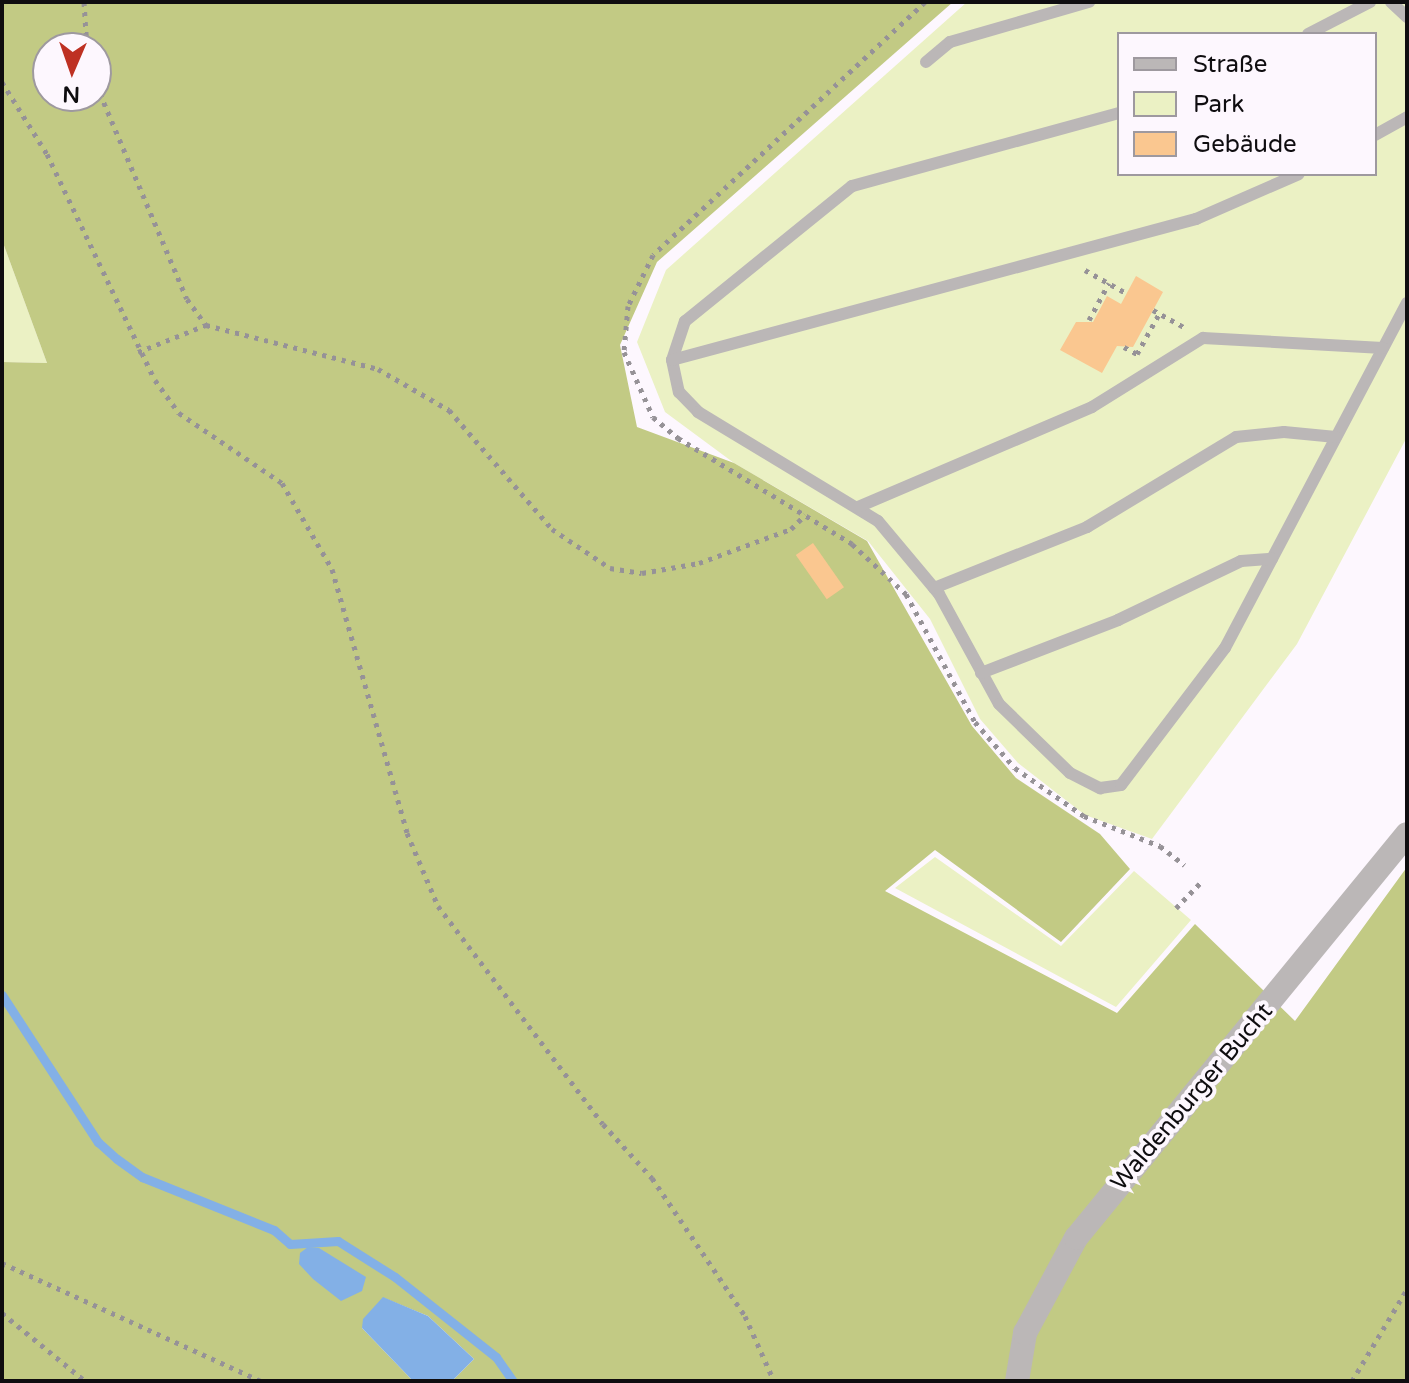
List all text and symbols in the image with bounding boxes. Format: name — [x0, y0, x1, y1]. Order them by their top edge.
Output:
north arrow — [32, 32, 112, 112]
legend — [1117, 32, 1377, 176]
text: Straße — [1193, 50, 1267, 79]
text: N — [62, 81, 81, 107]
text: Park — [1193, 90, 1244, 119]
text: Gebäude — [1193, 130, 1297, 159]
street label: Waldenburger Bucht — [1105, 997, 1279, 1197]

